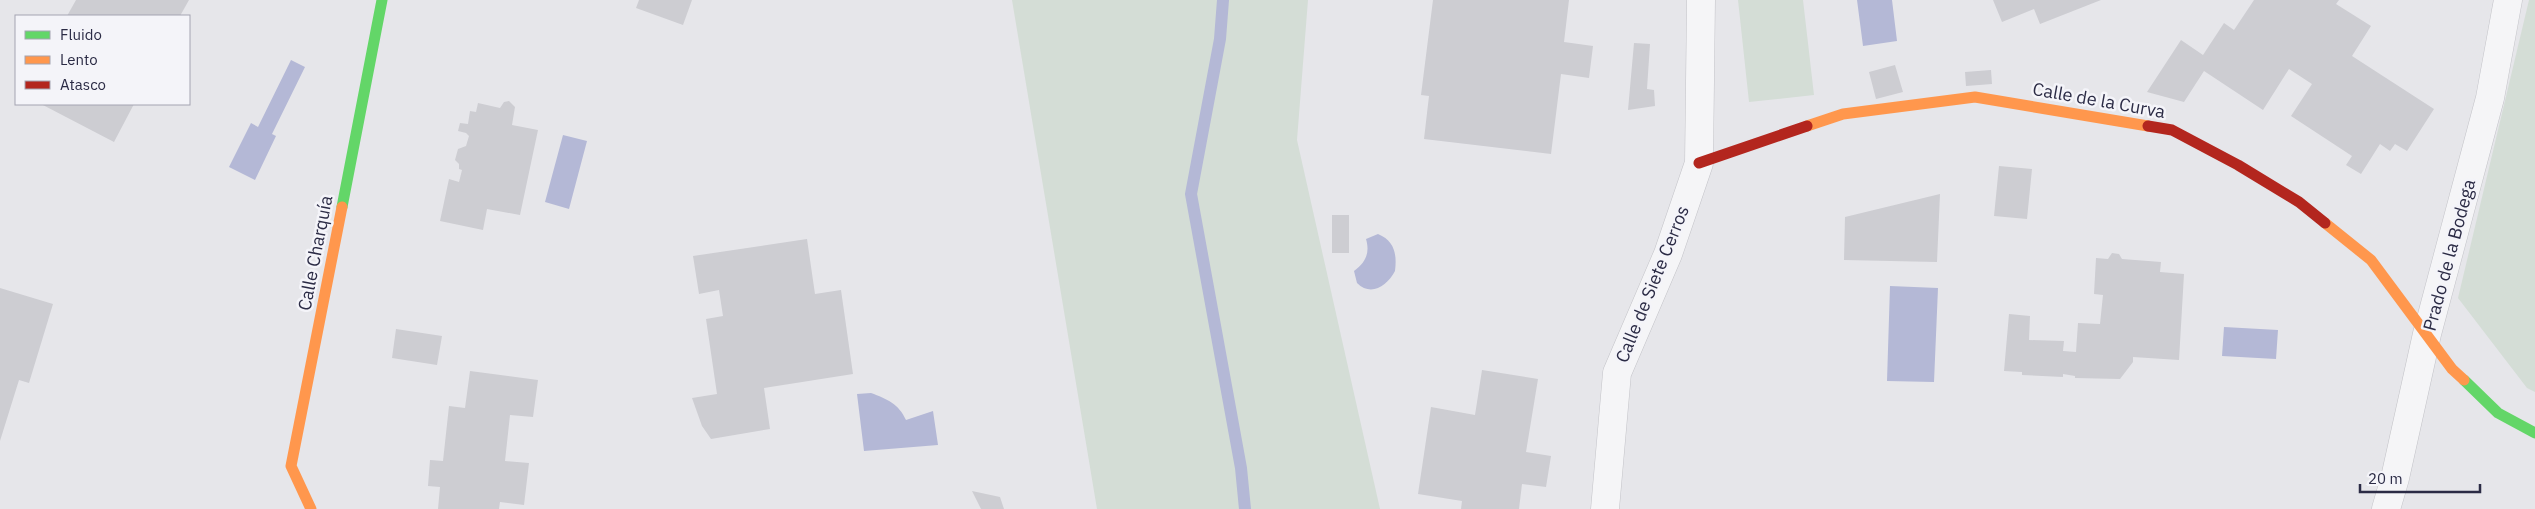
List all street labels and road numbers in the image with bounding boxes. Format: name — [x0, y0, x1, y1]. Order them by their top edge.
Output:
street label: Calle de la Curva — [2031, 77, 2168, 123]
street label: Prado de la Bodega — [2418, 176, 2480, 333]
street label: Calle Charquía — [293, 193, 338, 313]
street label: Calle de Siete Cerros — [1610, 202, 1694, 366]

